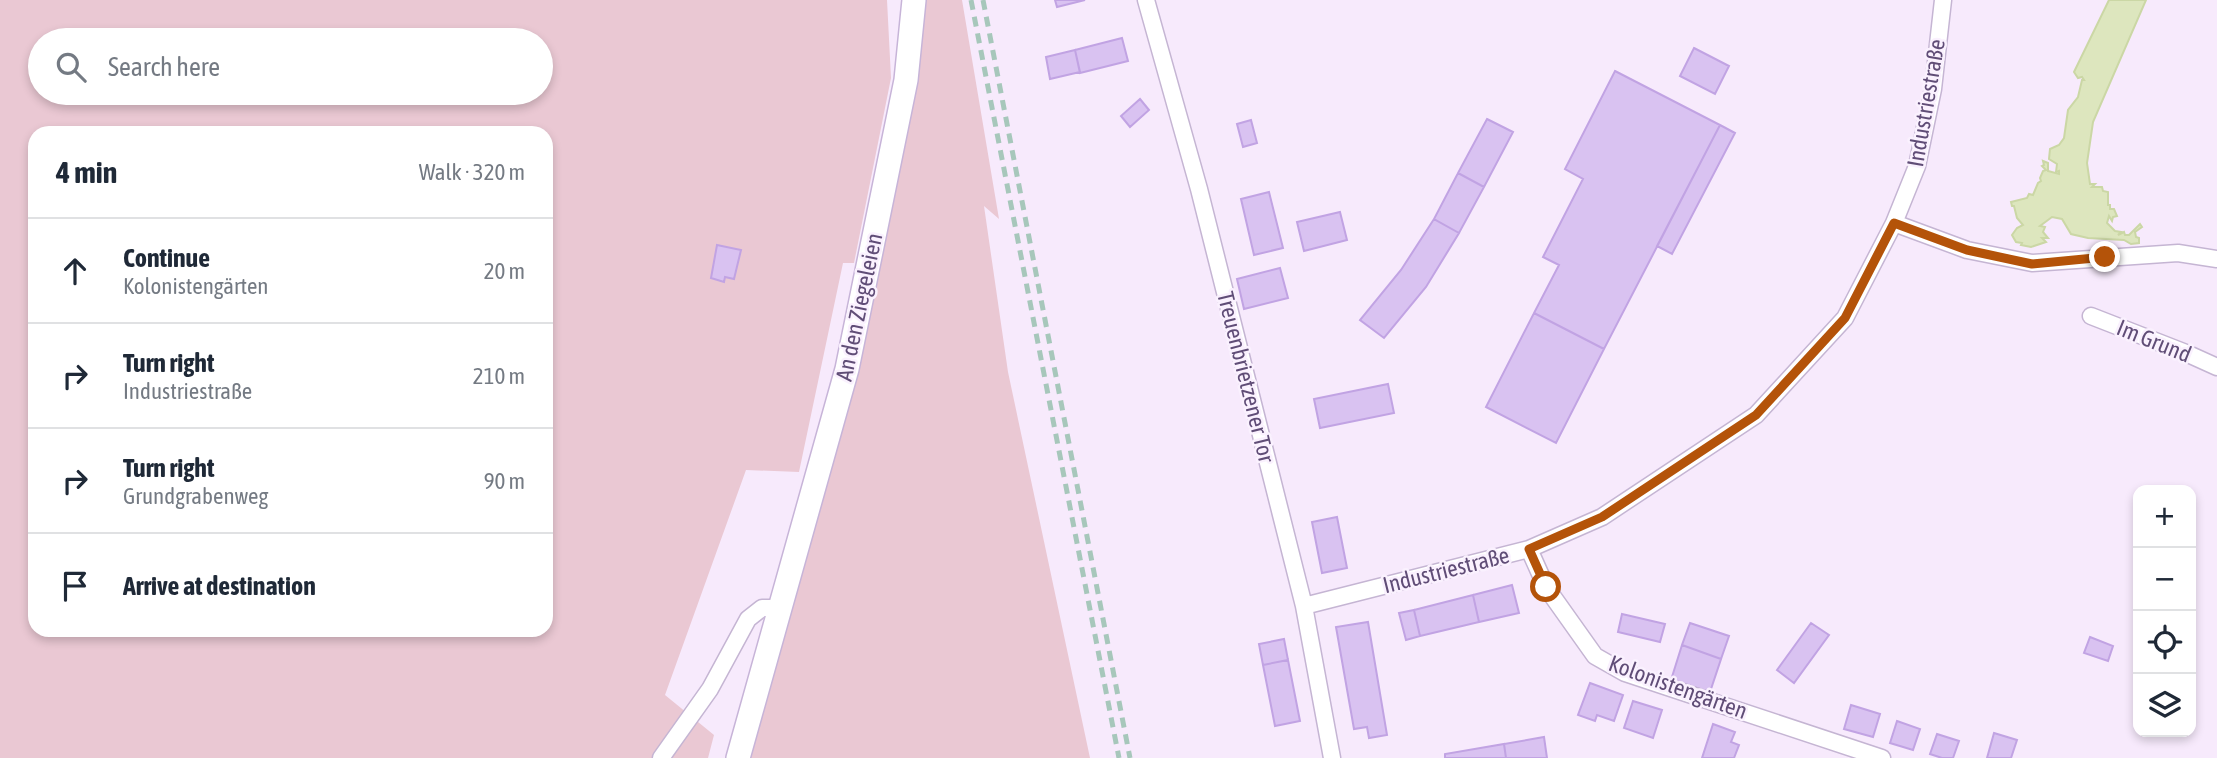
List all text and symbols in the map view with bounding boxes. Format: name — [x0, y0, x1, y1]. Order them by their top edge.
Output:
search box — [28, 28, 553, 105]
street label: Industriestraße — [1902, 37, 1950, 169]
icon: search — [52, 48, 90, 86]
text: Search here — [108, 52, 220, 82]
text: 4 min — [56, 155, 117, 189]
text: Walk · 320 m — [419, 159, 525, 185]
street label: An den Ziegeleien — [831, 231, 887, 383]
route end — [2089, 241, 2120, 272]
text: Continue — [123, 243, 210, 273]
icon: ahead — [56, 252, 94, 290]
text: 20 m — [484, 258, 525, 284]
text: Kolonistengärten — [123, 273, 269, 299]
street label: Treuenbrietzener Tor — [1212, 289, 1280, 466]
street label: Im Grund — [2113, 314, 2195, 368]
text: Turn right — [123, 348, 214, 378]
icon: right — [56, 357, 94, 395]
text: 210 m — [473, 363, 525, 389]
text: Industriestraße — [123, 378, 252, 404]
text: Turn right — [123, 453, 214, 483]
icon: right — [56, 462, 94, 500]
text: 90 m — [484, 468, 525, 494]
text: Grundgrabenweg — [123, 483, 268, 509]
map controls — [2133, 485, 2196, 737]
button: + — [2133, 485, 2196, 548]
street label: Industriestraße — [1380, 542, 1512, 598]
button: − — [2133, 548, 2196, 611]
icon: arrive — [56, 567, 94, 605]
text: Arrive at destination — [123, 571, 316, 601]
route start — [1530, 571, 1561, 602]
button: locate — [2133, 611, 2196, 674]
street label: Kolonistengärten — [1605, 650, 1751, 724]
button: layers — [2133, 674, 2196, 737]

